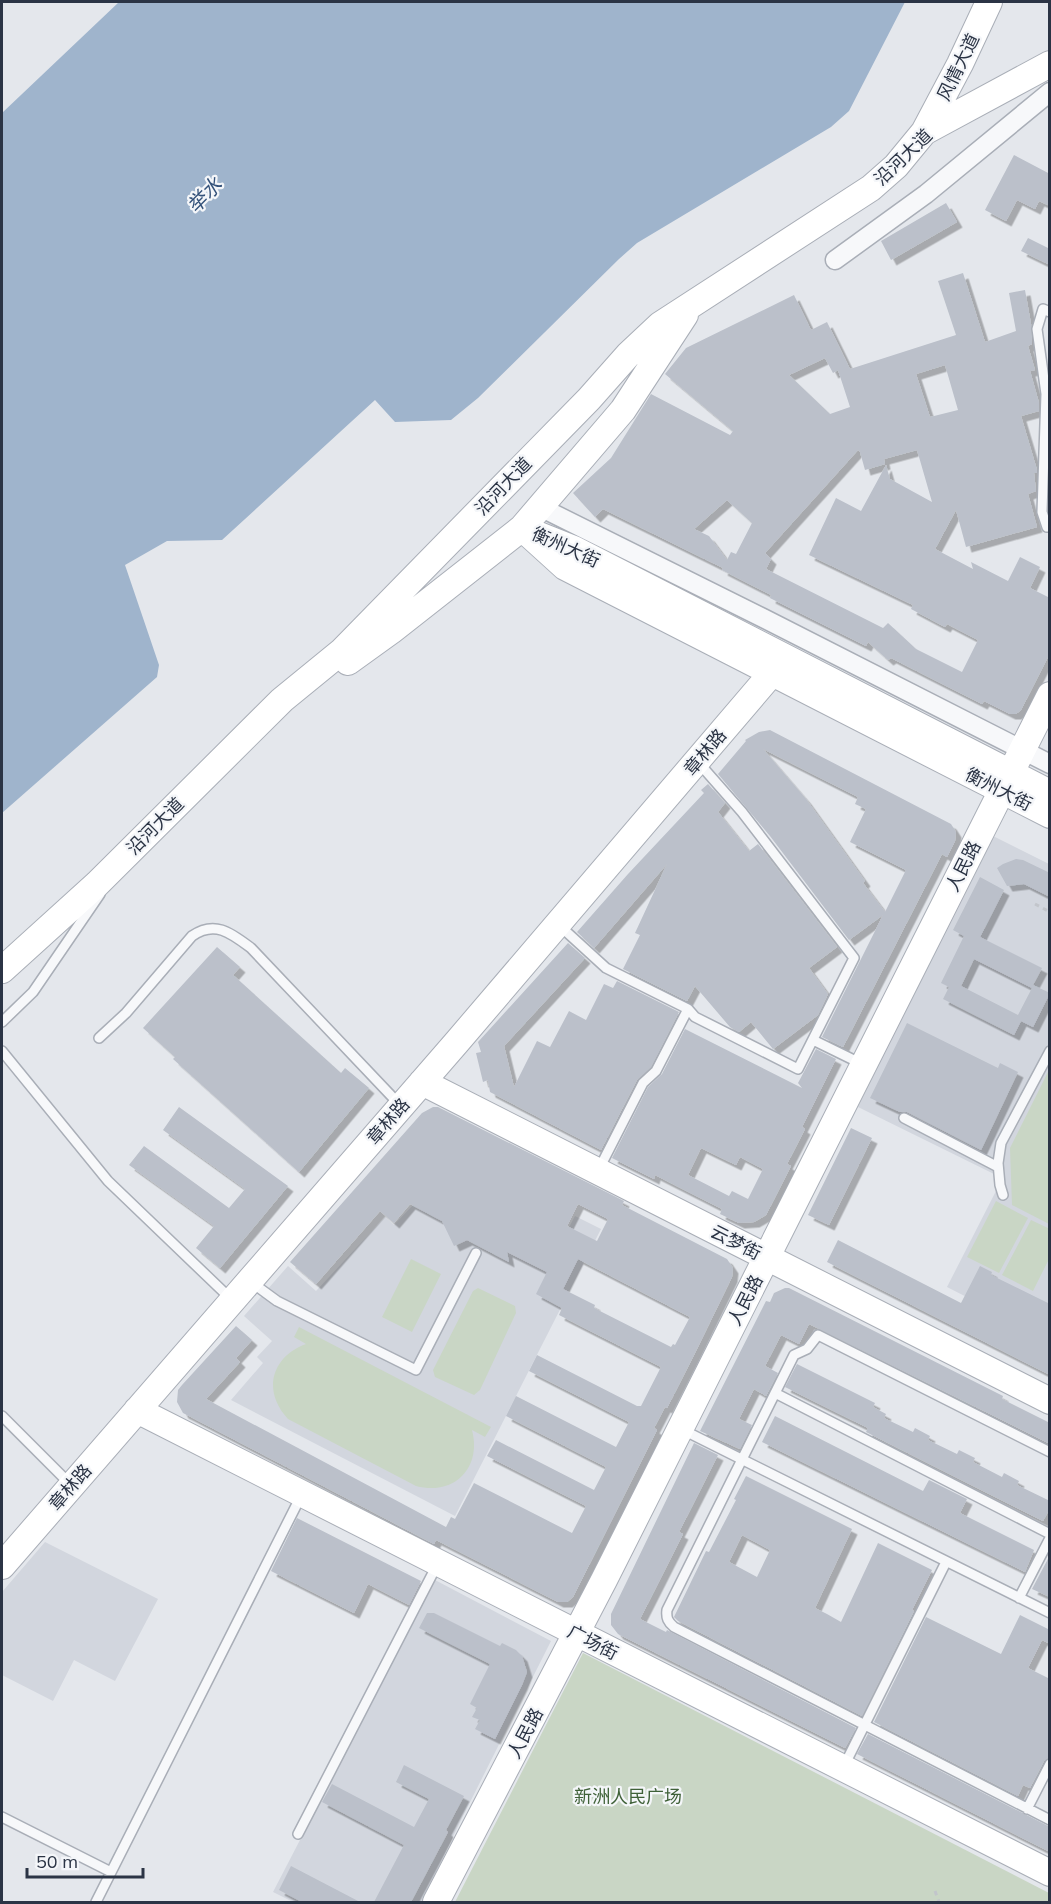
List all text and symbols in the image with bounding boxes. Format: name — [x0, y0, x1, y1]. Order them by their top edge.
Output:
street label: 风情大道 — [932, 30, 984, 104]
street label: 沿河大道 — [869, 124, 937, 190]
water label: 举水 — [181, 171, 228, 218]
street label: 沿河大道 — [470, 452, 536, 520]
street label: 衡州大街 — [528, 522, 604, 572]
street label: 章林路 — [679, 724, 731, 780]
street label: 衡州大街 — [962, 762, 1036, 816]
street label: 沿河大道 — [121, 792, 189, 860]
street label: 人民路 — [940, 837, 986, 895]
street label: 章林路 — [362, 1093, 414, 1149]
street label: 云梦街 — [707, 1219, 765, 1265]
street label: 人民路 — [722, 1271, 768, 1329]
street label: 章林路 — [44, 1459, 96, 1515]
street label: 广场街 — [564, 1619, 622, 1665]
street label: 人民路 — [502, 1704, 548, 1762]
park label: 新洲人民广场 — [574, 1785, 682, 1808]
scale bar — [27, 1841, 142, 1879]
text: 50 m — [36, 1850, 78, 1873]

